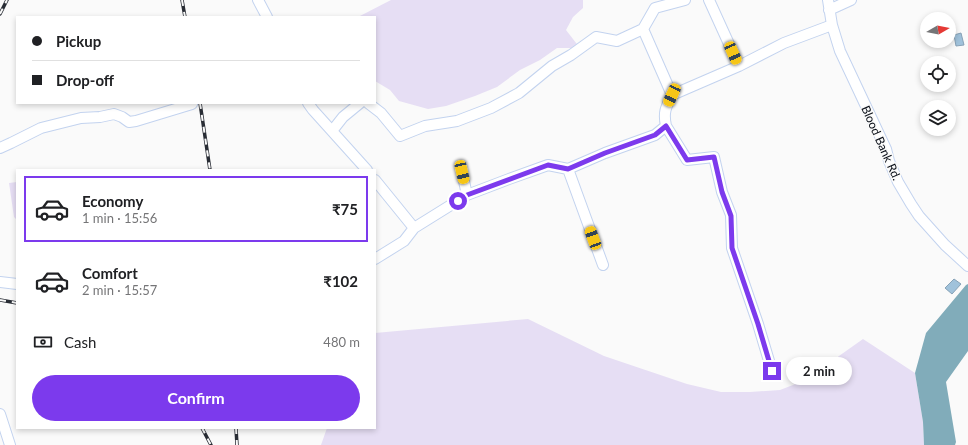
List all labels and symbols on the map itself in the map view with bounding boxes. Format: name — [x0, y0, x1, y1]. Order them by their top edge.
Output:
north arrow — [920, 12, 956, 48]
car — [723, 40, 743, 66]
car — [661, 82, 683, 108]
street label: Blood Bank Rd. — [858, 103, 905, 183]
car — [453, 159, 471, 185]
route start — [449, 192, 467, 210]
car — [583, 225, 603, 251]
callout: 2 min — [786, 357, 852, 385]
route end — [763, 362, 781, 380]

